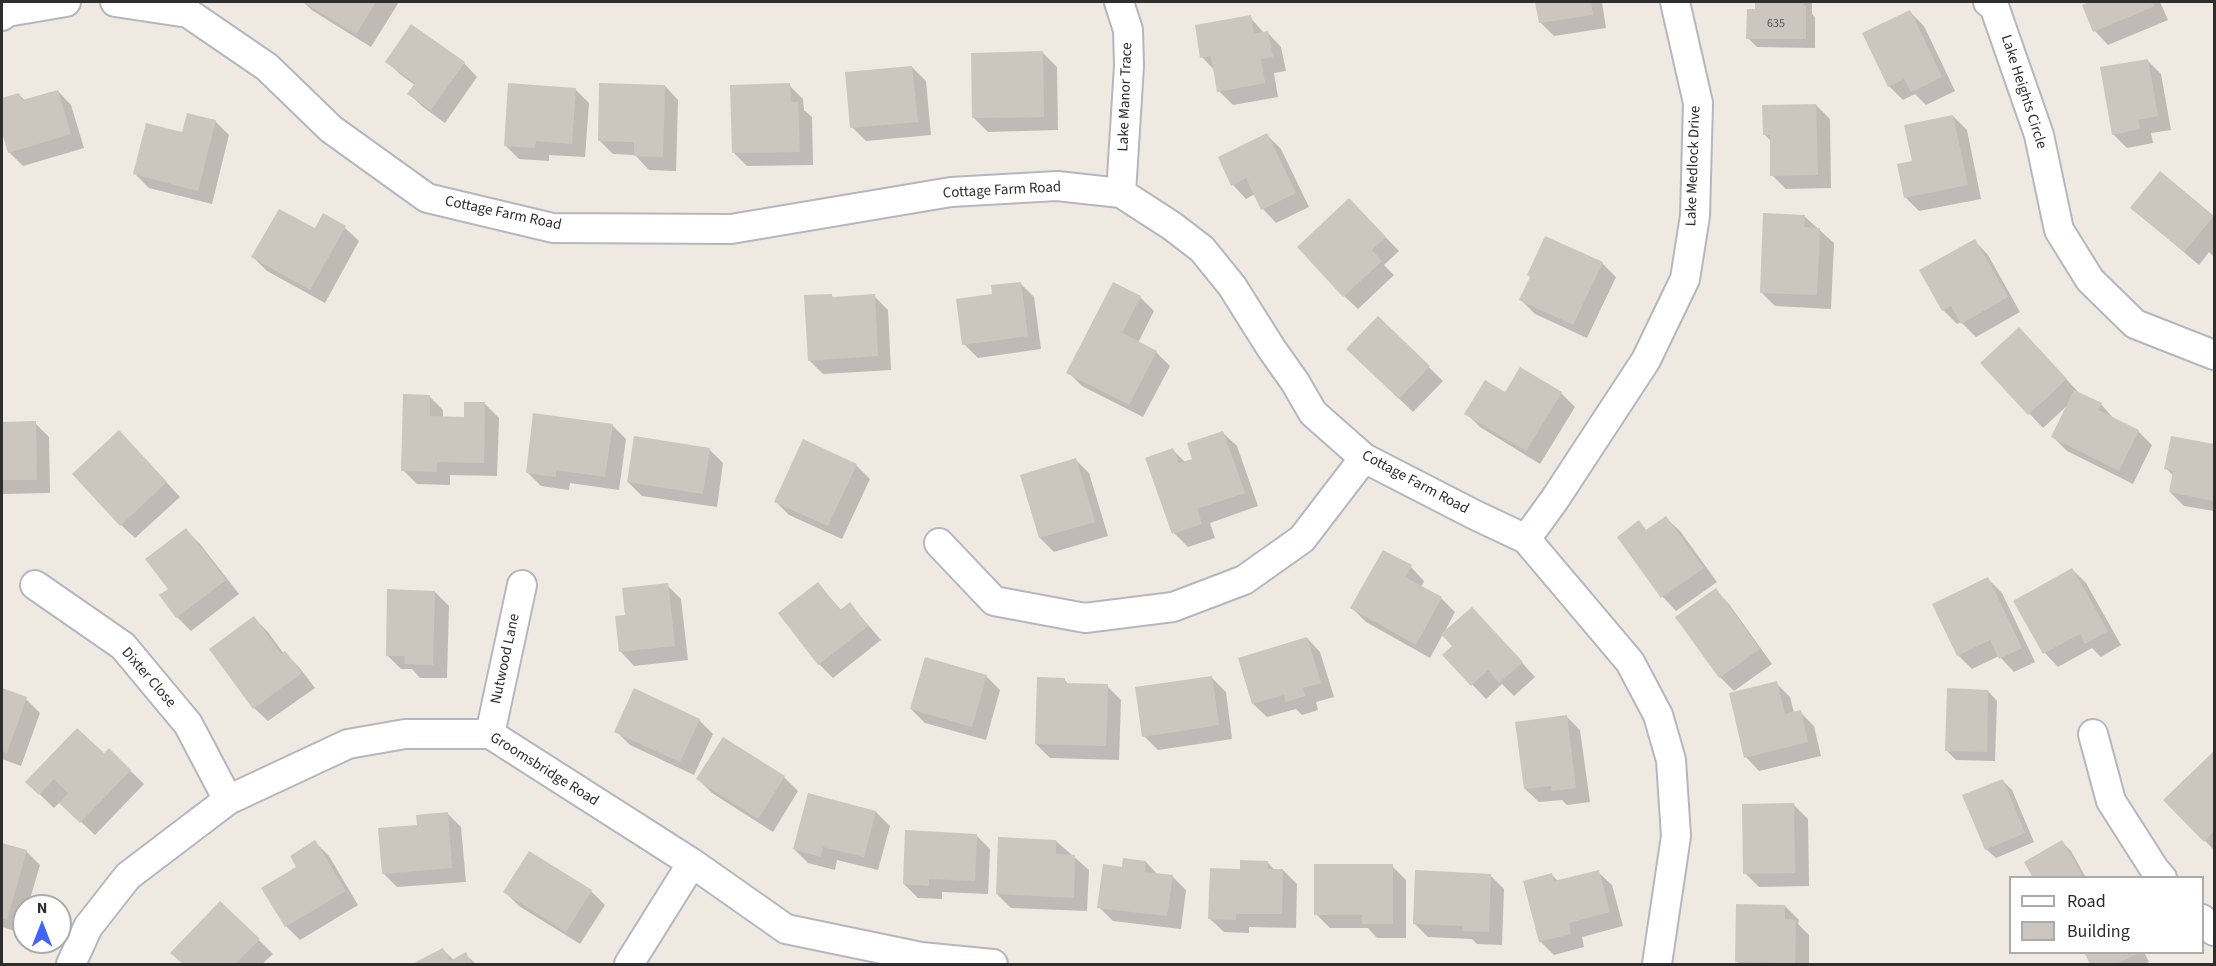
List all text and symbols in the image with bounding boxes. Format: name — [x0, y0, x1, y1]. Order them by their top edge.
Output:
house number: 635 — [1767, 17, 1785, 31]
street label: Lake Heights Circle — [1996, 33, 2050, 151]
street label: Lake Manor Trace — [1115, 42, 1137, 152]
street label: Lake Medlock Drive — [1683, 105, 1705, 227]
street label: Cottage Farm Road — [942, 179, 1062, 203]
street label: Cottage Farm Road — [443, 193, 563, 235]
street label: Cottage Farm Road — [1358, 447, 1472, 519]
street label: Nutwood Lane — [488, 612, 524, 706]
street label: Dixter Close — [117, 644, 179, 712]
street label: Groomsbridge Road — [486, 729, 602, 811]
legend — [2009, 876, 2204, 954]
text: Road — [2067, 889, 2106, 914]
north arrow — [12, 894, 72, 954]
text: N — [37, 897, 47, 919]
text: Building — [2067, 919, 2130, 944]

